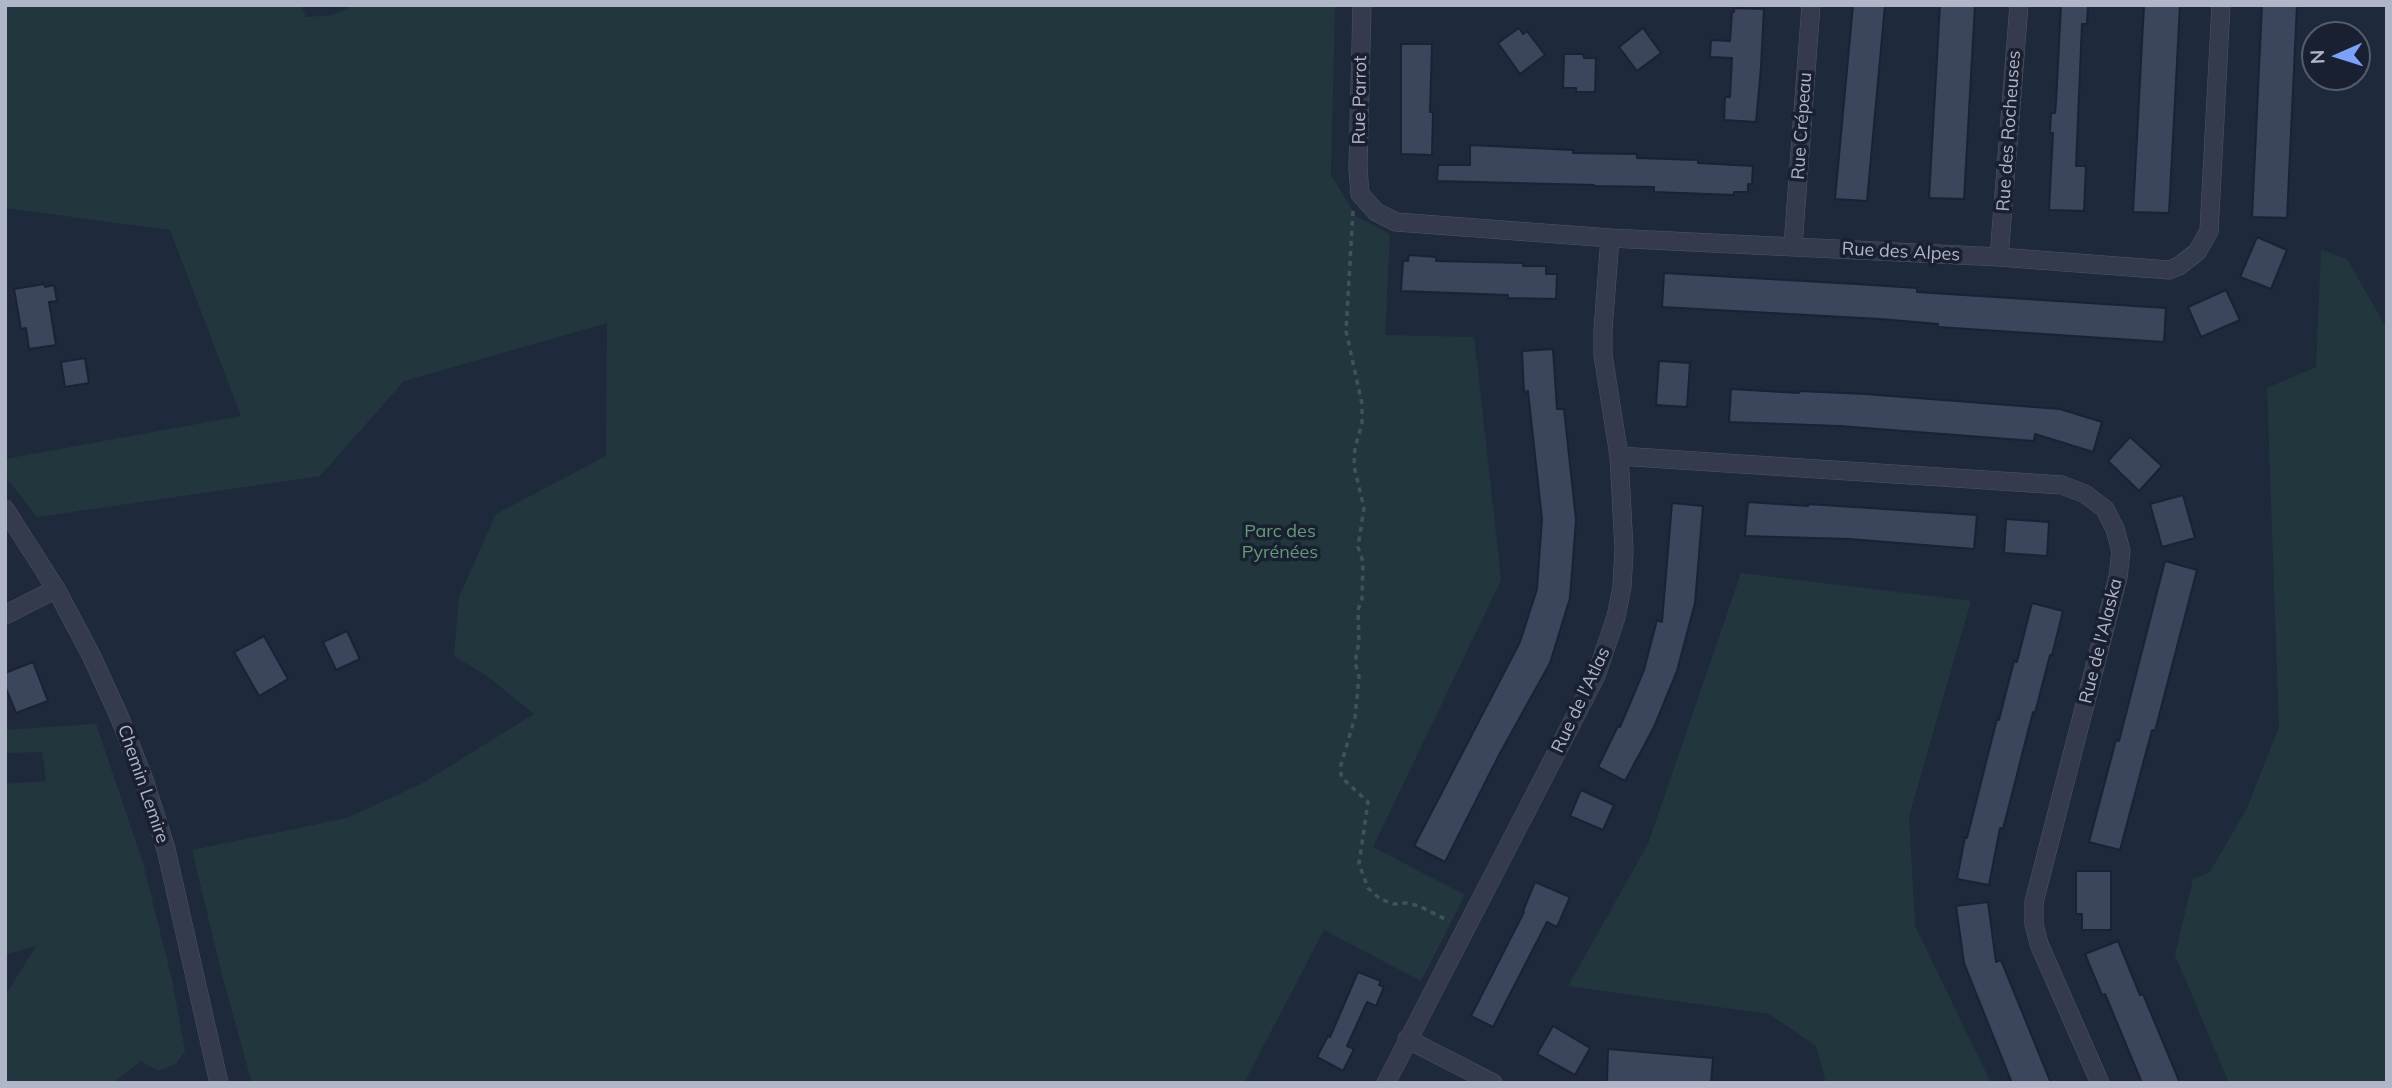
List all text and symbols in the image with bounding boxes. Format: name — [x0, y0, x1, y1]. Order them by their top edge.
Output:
north arrow — [2301, 21, 2371, 91]
text: N — [2305, 49, 2329, 65]
street label: Rue des Rocheuses — [1993, 50, 2025, 212]
street label: Rue Parrot — [1348, 55, 1372, 145]
street label: Rue Crépeau — [1787, 72, 1817, 180]
street label: Rue des Alpes — [1841, 238, 1961, 266]
park label: Parc des Pyrénées — [1242, 521, 1318, 564]
street label: Rue de l'Alaska — [2075, 576, 2127, 706]
street label: Rue de l'Atlas — [1547, 644, 1615, 756]
street label: Chemin Lemire — [113, 722, 173, 846]

